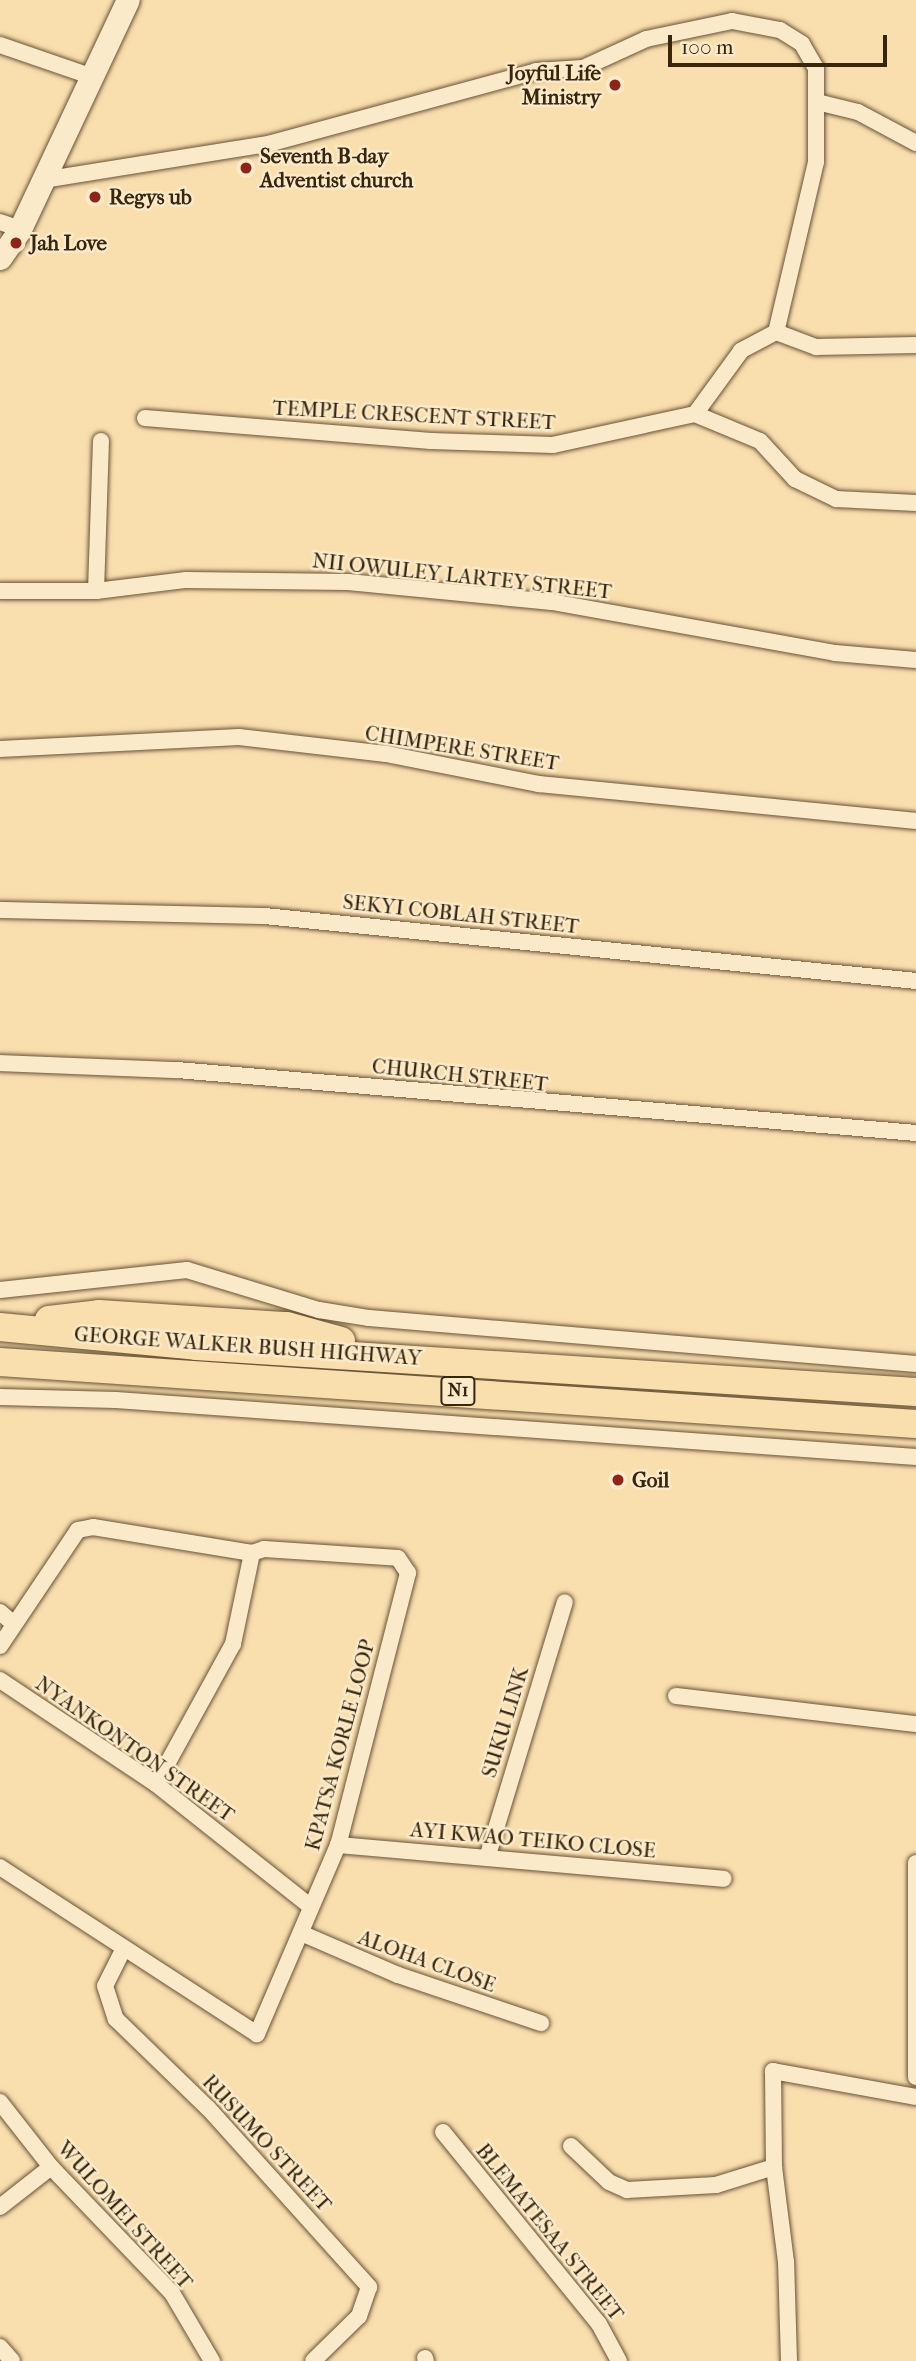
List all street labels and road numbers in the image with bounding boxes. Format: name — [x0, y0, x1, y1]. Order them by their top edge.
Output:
street label: TEMPLE CRESCENT STREET — [272, 395, 556, 435]
street label: NII OWULEY LARTEY STREET — [311, 548, 613, 604]
street label: CHIMPERE STREET — [363, 720, 561, 776]
street label: SEKYI COBLAH STREET — [342, 889, 580, 939]
street label: CHURCH STREET — [371, 1053, 549, 1097]
street label: GEORGE WALKER BUSH HIGHWAY — [73, 1321, 423, 1371]
road number: N1 — [439, 1376, 477, 1406]
street label: KPATSA KORLE LOOP — [300, 1637, 380, 1853]
street label: SUKU LINK — [476, 1663, 534, 1781]
street label: NYANKONTON STREET — [31, 1671, 239, 1827]
street label: AYI KWAO TEIKO CLOSE — [409, 1817, 657, 1863]
street label: ALOHA CLOSE — [355, 1924, 499, 1998]
street label: RUSUMO STREET — [197, 2069, 337, 2217]
street label: WULOMEI STREET — [52, 2136, 198, 2294]
street label: BLEMATESAA STREET — [471, 2138, 629, 2326]

